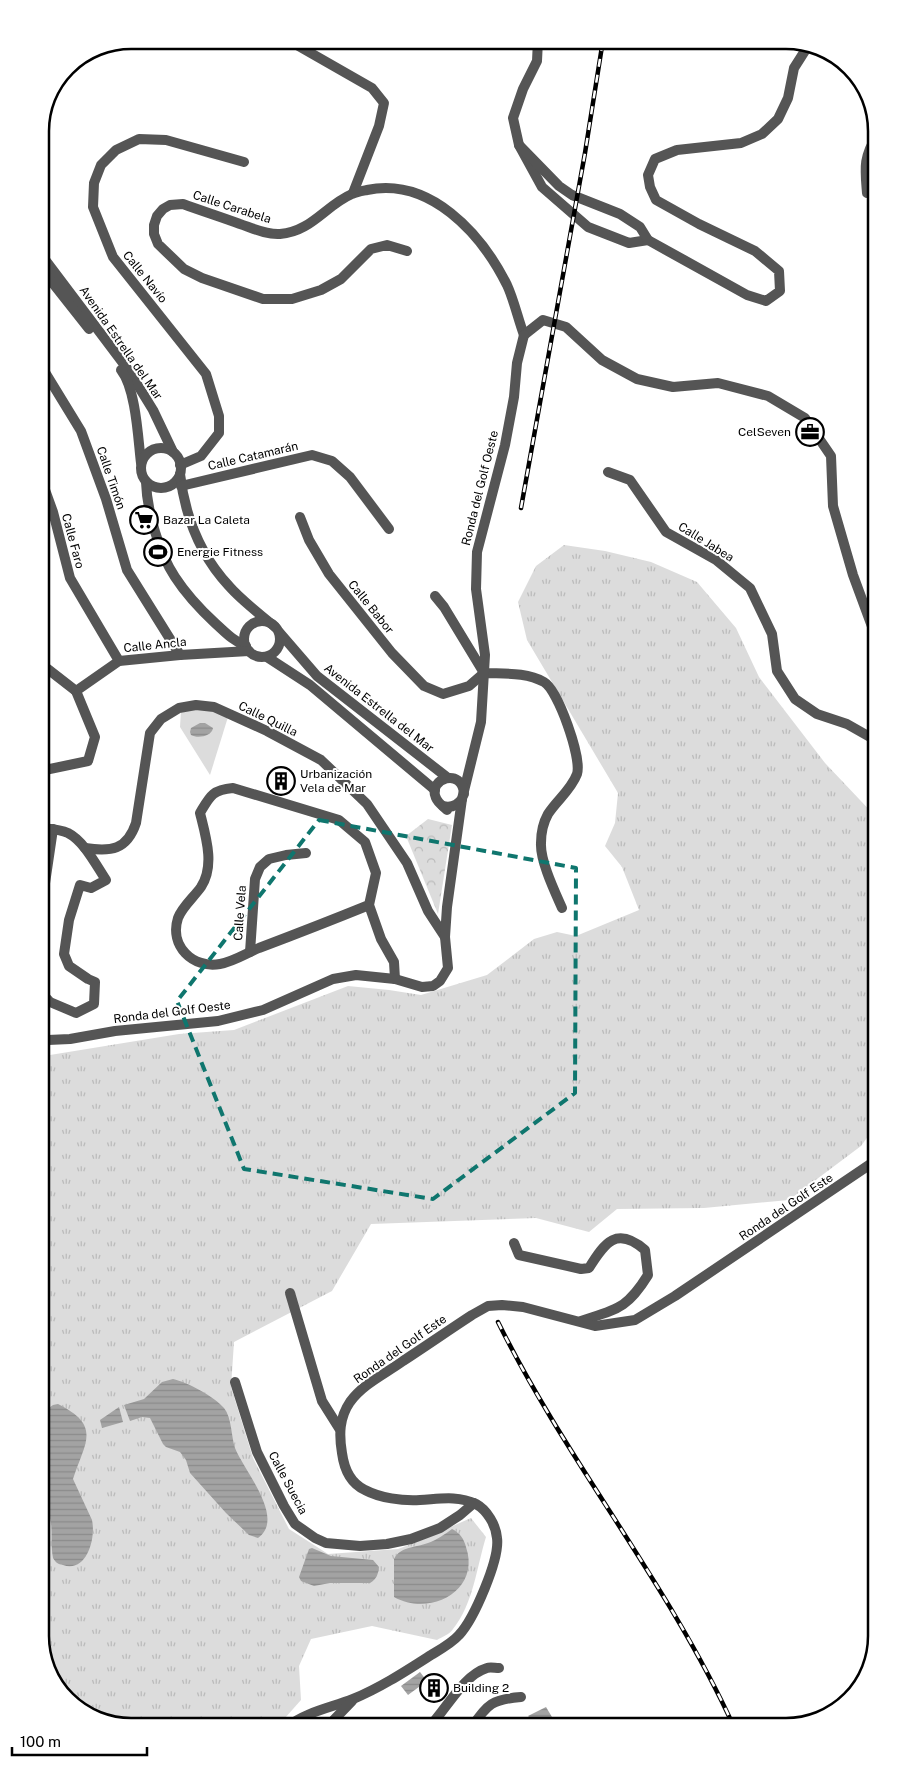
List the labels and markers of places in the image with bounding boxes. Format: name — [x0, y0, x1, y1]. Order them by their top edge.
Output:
office icon: CelSeven — [795, 417, 825, 447]
place label: CelSeven — [738, 425, 791, 439]
supermarket icon: Bazar La Caleta — [129, 505, 159, 535]
place label: Bazar La Caleta — [163, 513, 250, 527]
sports icon: Energie Fitness — [143, 537, 173, 567]
place label: Energie Fitness — [177, 545, 263, 559]
building icon: Urbanización Vela de Mar — [266, 766, 296, 796]
place label: Urbanización Vela de Mar — [300, 767, 372, 795]
building icon: Building 2 — [419, 1673, 449, 1703]
place label: Building 2 — [453, 1681, 509, 1695]

